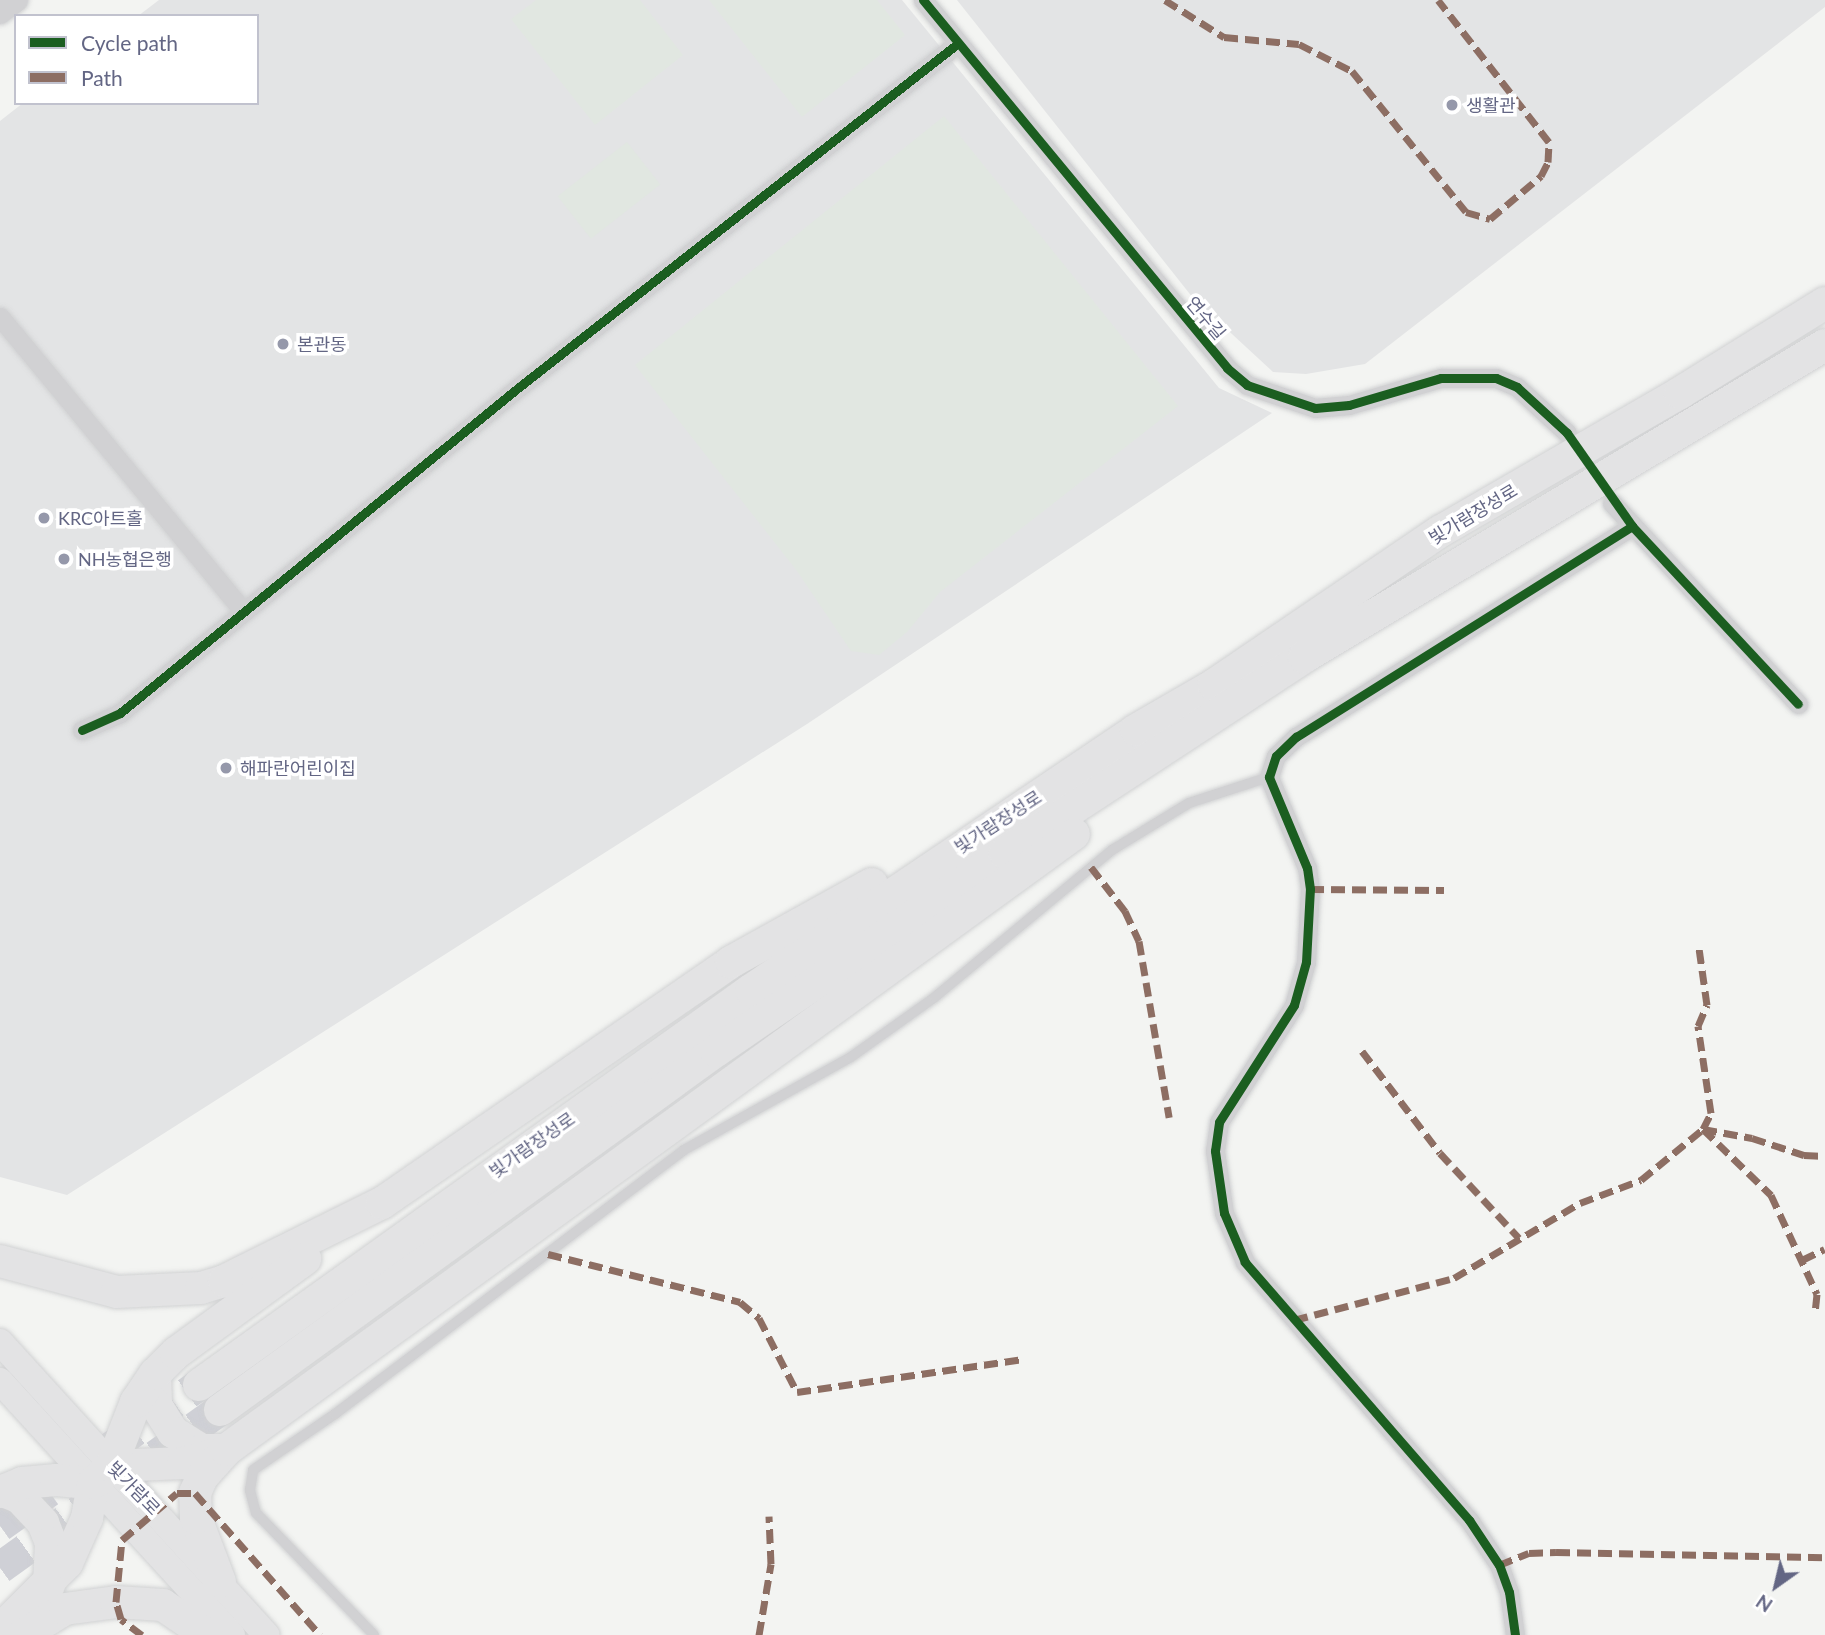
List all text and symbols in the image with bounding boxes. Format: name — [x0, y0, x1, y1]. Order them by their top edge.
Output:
legend — [14, 14, 259, 105]
text: Cycle path — [81, 30, 178, 55]
text: Path — [81, 65, 123, 90]
place label: 생활관 — [1466, 94, 1516, 116]
marker: 생활관 — [1444, 97, 1460, 113]
street label: 연수길 — [1182, 292, 1230, 344]
place label: 본관동 — [297, 333, 347, 355]
marker: 본관동 — [275, 336, 291, 352]
street label: 빛가람장성로 — [1425, 479, 1521, 549]
place label: KRC아트홀 — [58, 507, 143, 529]
marker: KRC아트홀 — [36, 510, 52, 526]
place label: NH농협은행 — [78, 548, 172, 570]
marker: NH농협은행 — [56, 551, 72, 567]
place label: 해파란어린이집 — [240, 757, 356, 779]
marker: 해파란어린이집 — [218, 760, 234, 776]
street label: 빛가람장성로 — [950, 786, 1046, 858]
street label: 빛가람장성로 — [485, 1108, 579, 1182]
street label: 빛가람로 — [103, 1457, 165, 1519]
north arrow — [1741, 1551, 1811, 1621]
text: N — [1751, 1590, 1776, 1617]

